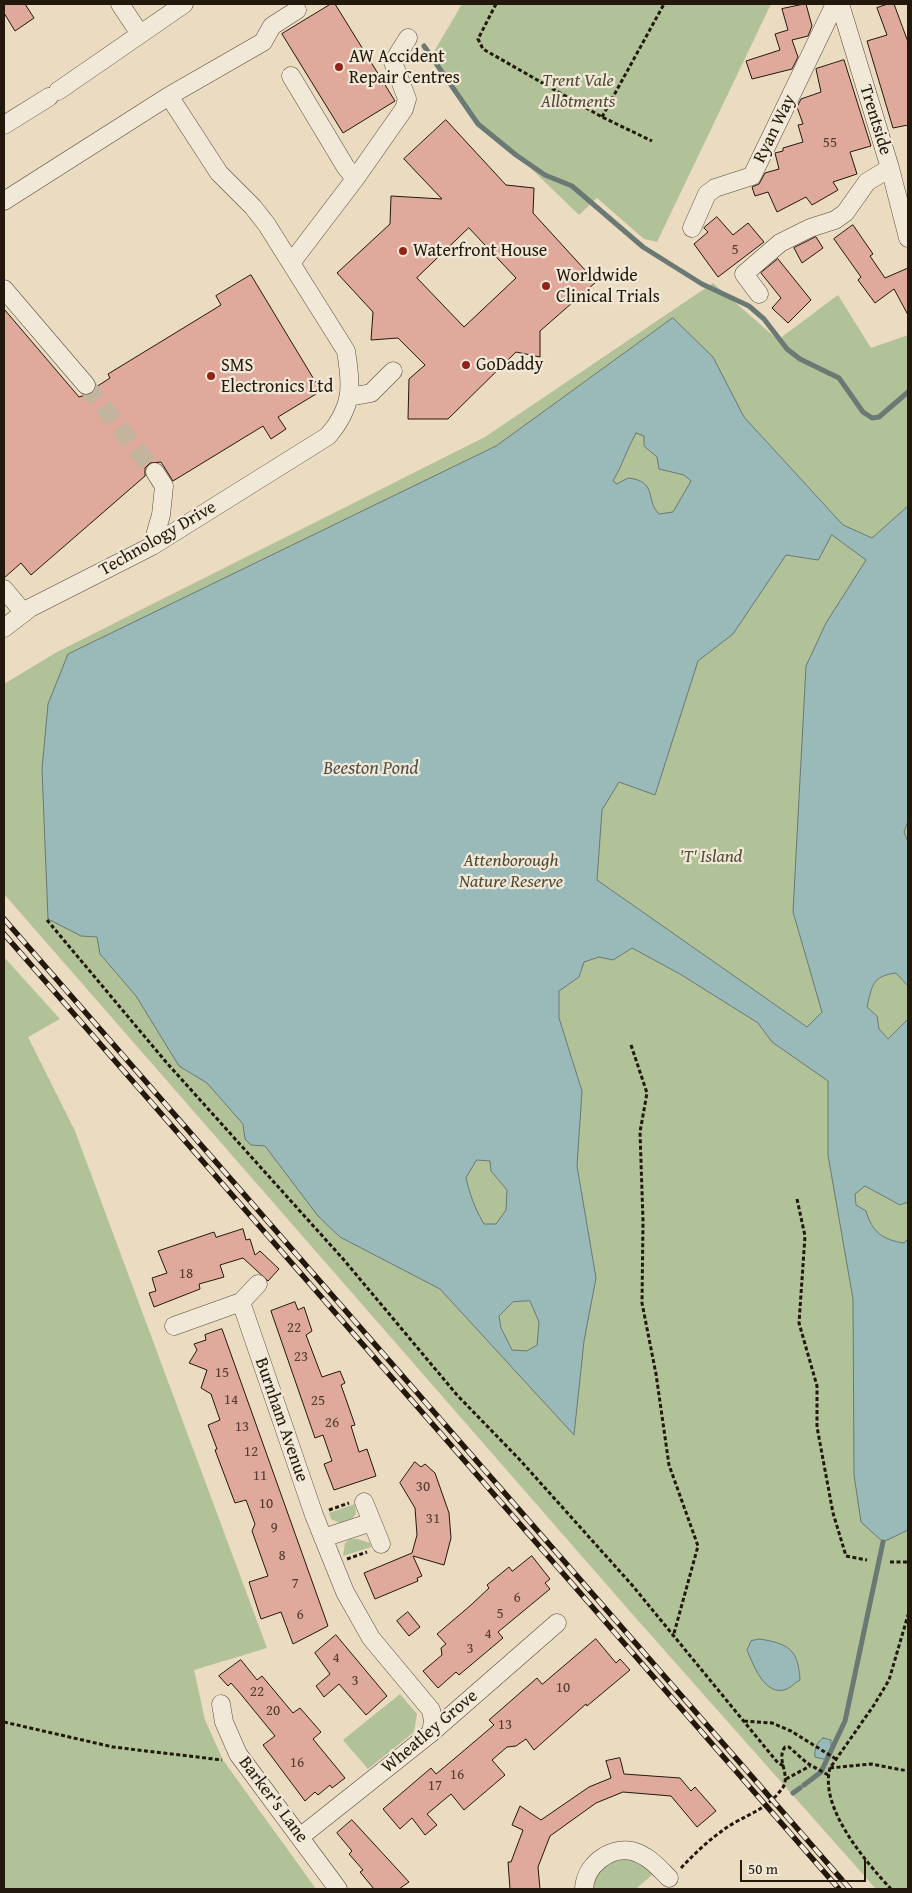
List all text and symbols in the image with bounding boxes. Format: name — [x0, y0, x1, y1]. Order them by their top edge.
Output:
place label: AW Accident Repair Centres — [349, 46, 460, 88]
marker: AW Accident Repair Centres — [333, 61, 345, 73]
park label: Trent Vale Allotments — [541, 70, 615, 112]
street label: Trentside — [854, 82, 896, 158]
street label: Ryan Way — [749, 91, 801, 167]
house number: 55 — [823, 134, 837, 152]
place label: Waterfront House — [413, 240, 547, 262]
house number: 5 — [731, 241, 739, 259]
marker: Waterfront House — [397, 245, 409, 257]
place label: Worldwide Clinical Trials — [556, 265, 660, 308]
marker: Worldwide Clinical Trials — [540, 280, 552, 292]
place label: GoDaddy — [476, 354, 543, 376]
place label: SMS Electronics Ltd — [221, 355, 333, 398]
marker: GoDaddy — [460, 359, 472, 371]
marker: SMS Electronics Ltd — [205, 370, 217, 382]
street label: Technology Drive — [96, 497, 220, 581]
water label: Beeston Pond — [323, 758, 419, 780]
park label: 'T' Island — [680, 846, 742, 868]
park label: Attenborough Nature Reserve — [459, 850, 563, 892]
house number: 18 — [179, 1265, 193, 1283]
house number: 22 — [287, 1319, 301, 1337]
house number: 23 — [294, 1348, 308, 1366]
street label: Burnham Avenue — [250, 1355, 312, 1485]
house number: 15 — [215, 1364, 229, 1382]
house number: 14 — [224, 1391, 238, 1409]
house number: 25 — [311, 1392, 325, 1410]
house number: 26 — [325, 1414, 339, 1432]
house number: 13 — [235, 1418, 249, 1436]
house number: 12 — [244, 1443, 258, 1461]
house number: 11 — [253, 1467, 267, 1485]
house number: 30 — [416, 1478, 430, 1496]
house number: 10 — [259, 1495, 273, 1513]
house number: 31 — [426, 1510, 440, 1528]
house number: 9 — [270, 1519, 278, 1537]
house number: 8 — [278, 1547, 286, 1565]
house number: 7 — [291, 1575, 299, 1593]
house number: 6 — [513, 1589, 521, 1607]
house number: 5 — [496, 1605, 504, 1623]
house number: 6 — [296, 1606, 304, 1624]
house number: 4 — [484, 1625, 492, 1643]
house number: 3 — [466, 1640, 474, 1658]
house number: 4 — [332, 1649, 340, 1667]
house number: 3 — [351, 1672, 359, 1690]
house number: 10 — [556, 1679, 570, 1697]
house number: 22 — [250, 1683, 264, 1701]
street label: Wheatley Grove — [378, 1686, 482, 1778]
house number: 20 — [266, 1702, 280, 1720]
house number: 13 — [498, 1716, 512, 1734]
street label: Barker's Lane — [234, 1753, 312, 1847]
house number: 16 — [290, 1754, 304, 1772]
house number: 16 — [450, 1766, 464, 1784]
house number: 17 — [428, 1777, 442, 1795]
scale bar — [742, 1850, 868, 1882]
text: 50 m — [748, 1858, 778, 1879]

